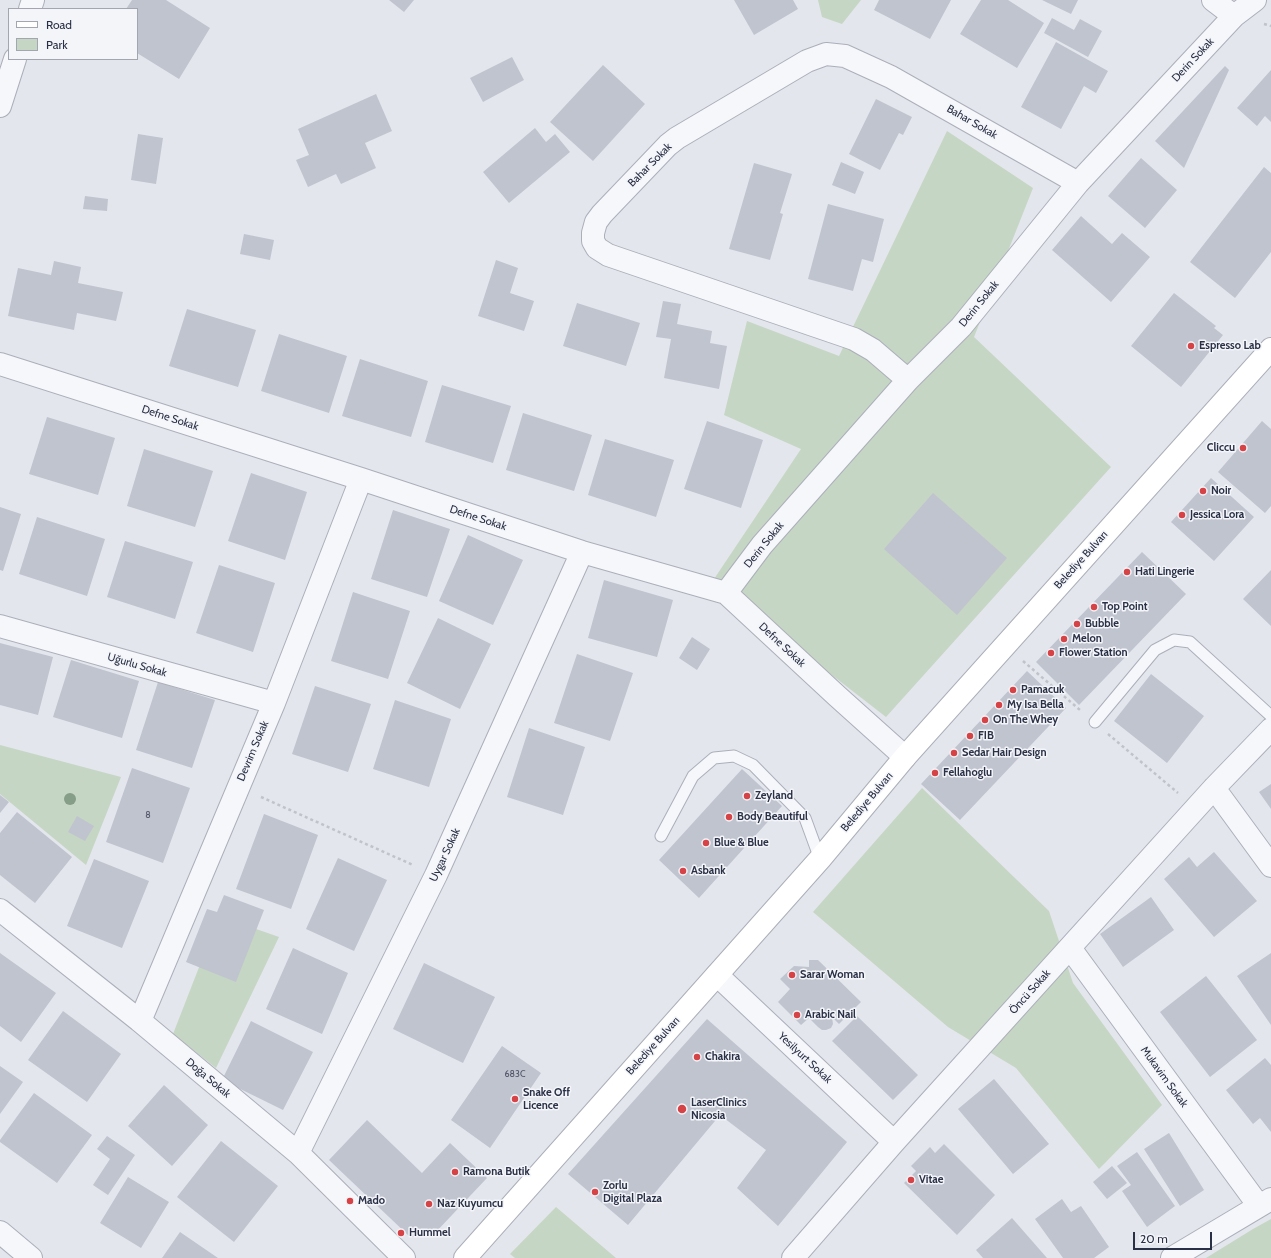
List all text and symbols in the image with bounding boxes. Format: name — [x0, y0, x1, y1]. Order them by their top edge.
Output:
legend — [8, 8, 138, 60]
text: Road — [46, 17, 72, 32]
street label: Derin Sokak — [1169, 35, 1217, 85]
text: Park — [46, 37, 68, 52]
street label: Bahar Sokak — [944, 102, 1000, 142]
street label: Bahar Sokak — [625, 140, 675, 190]
street label: Derin Sokak — [956, 278, 1002, 330]
place label: Espresso Lab — [1199, 339, 1261, 353]
marker: Espresso Lab — [1186, 341, 1196, 351]
street label: Defne Sokak — [140, 403, 200, 433]
place label: Cliccu — [1207, 441, 1235, 455]
marker: Cliccu — [1238, 443, 1248, 453]
place label: Noir — [1211, 484, 1231, 498]
marker: Noir — [1198, 486, 1208, 496]
street label: Defne Sokak — [448, 503, 508, 533]
place label: Jessica Lora — [1190, 508, 1244, 522]
marker: Jessica Lora — [1177, 510, 1187, 520]
street label: Derin Sokak — [741, 519, 787, 571]
street label: Belediye Bulvarı — [1051, 528, 1111, 592]
place label: Hati Lingerie — [1135, 565, 1194, 579]
marker: Hati Lingerie — [1122, 567, 1132, 577]
place label: Top Point — [1102, 600, 1147, 614]
marker: Top Point — [1089, 602, 1099, 612]
place label: Bubble — [1085, 617, 1119, 631]
marker: Bubble — [1072, 619, 1082, 629]
street label: Defne Sokak — [756, 620, 808, 670]
place label: Melon — [1072, 632, 1102, 646]
marker: Melon — [1059, 634, 1069, 644]
place label: Flower Station — [1059, 646, 1128, 660]
marker: Flower Station — [1046, 648, 1056, 658]
street label: Uğurlu Sokak — [106, 650, 168, 680]
place label: Pamacuk — [1021, 683, 1064, 697]
marker: Pamacuk — [1008, 685, 1018, 695]
place label: My Isa Bella — [1007, 698, 1064, 712]
marker: My Isa Bella — [994, 700, 1004, 710]
place label: On The Whey — [993, 713, 1058, 727]
marker: On The Whey — [980, 715, 990, 725]
street label: Devrim Sokak — [234, 719, 272, 783]
place label: FIB — [978, 729, 994, 743]
marker: FIB — [965, 731, 975, 741]
place label: Sedar Hair Design — [962, 746, 1046, 760]
marker: Sedar Hair Design — [949, 748, 959, 758]
place label: Fellahoglu — [943, 766, 992, 780]
marker: Fellahoglu — [930, 768, 940, 778]
street label: Belediye Bulvarı — [838, 770, 896, 834]
place label: Zeyland — [755, 789, 793, 803]
marker: Zeyland — [742, 791, 752, 801]
house number: 8 — [145, 810, 151, 820]
place label: Body Beautiful — [737, 810, 808, 824]
marker: Body Beautiful — [724, 812, 734, 822]
street label: Uygar Sokak — [427, 826, 463, 884]
place label: Blue & Blue — [714, 836, 769, 850]
marker: Blue & Blue — [701, 838, 711, 848]
place label: Asbank — [691, 864, 726, 878]
marker: Asbank — [678, 866, 688, 876]
street label: Öncü Sokak — [1007, 967, 1053, 1017]
place label: Sarar Woman — [800, 968, 865, 982]
marker: Sarar Woman — [787, 970, 797, 980]
place label: Arabic Nail — [805, 1008, 856, 1022]
marker: Arabic Nail — [792, 1010, 802, 1020]
street label: Belediye Bulvarı — [623, 1014, 683, 1078]
street label: Yesilyurt Sokak — [775, 1030, 835, 1086]
street label: Mukavim Sokak — [1138, 1044, 1190, 1110]
place label: Chakira — [705, 1050, 740, 1064]
marker: Chakira — [692, 1052, 702, 1062]
street label: Doğa Sokak — [183, 1055, 233, 1101]
house number: 683C — [505, 1069, 525, 1079]
place label: Snake Off Licence — [523, 1086, 570, 1112]
marker: Snake Off Licence — [510, 1094, 520, 1104]
place label: LaserClinics Nicosia — [691, 1096, 747, 1122]
marker: LaserClinics Nicosia — [676, 1103, 688, 1115]
place label: Ramona Butik — [463, 1165, 530, 1179]
marker: Ramona Butik — [450, 1167, 460, 1177]
place label: Vitae — [919, 1173, 943, 1187]
marker: Vitae — [906, 1175, 916, 1185]
place label: Zorlu Digital Plaza — [603, 1179, 662, 1205]
marker: Zorlu Digital Plaza — [590, 1187, 600, 1197]
place label: Mado — [358, 1194, 385, 1208]
marker: Mado — [345, 1196, 355, 1206]
place label: Naz Kuyumcu — [437, 1197, 503, 1211]
marker: Naz Kuyumcu — [424, 1199, 434, 1209]
scale bar — [1135, 1224, 1214, 1250]
place label: Hummel — [409, 1226, 451, 1240]
marker: Hummel — [396, 1228, 406, 1238]
text: 20 m — [1140, 1231, 1168, 1246]

